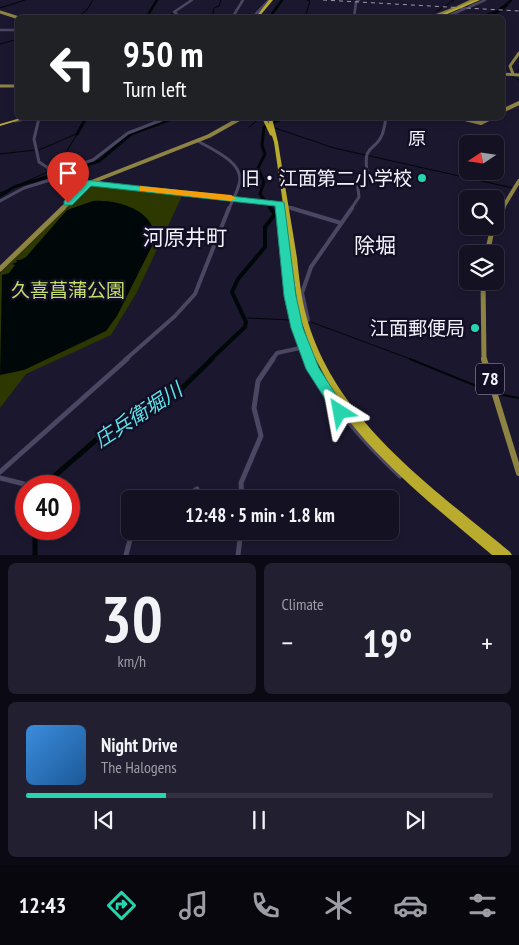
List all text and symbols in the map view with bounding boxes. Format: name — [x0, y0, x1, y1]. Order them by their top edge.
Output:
text: 950 m — [123, 31, 204, 77]
icon: left — [40, 35, 105, 100]
text: Turn left — [123, 75, 187, 103]
district label: 原 — [408, 127, 426, 150]
north arrow — [459, 135, 504, 180]
map controls — [459, 135, 504, 290]
pin — [47, 152, 89, 203]
icon: arrive — [54, 159, 82, 187]
place label: 旧・江面第二小学校 — [241, 166, 412, 190]
marker: 旧・江面第二小学校 — [416, 172, 428, 184]
button: search — [459, 190, 504, 235]
district label: 河原井町 — [143, 224, 227, 251]
district label: 除堀 — [354, 232, 396, 259]
button: layers — [459, 245, 504, 290]
park label: 久喜菖蒲公園 — [11, 278, 125, 302]
place label: 江面郵便局 — [370, 316, 465, 340]
marker: 江面郵便局 — [469, 322, 481, 334]
road number: 78 — [476, 364, 504, 394]
water label: 庄兵衛堀川 — [89, 376, 189, 453]
position arrow — [313, 385, 365, 437]
speed limit sign: 40 — [15, 475, 80, 540]
text: 12:48 · 5 min · 1.8 km — [185, 503, 335, 527]
text: 30 — [101, 576, 163, 660]
text: Climate — [282, 594, 324, 614]
text: 19° — [362, 618, 412, 667]
text: − — [282, 624, 293, 661]
text: + — [481, 624, 493, 661]
text: km/h — [118, 651, 146, 671]
text: Night Drive — [101, 733, 178, 757]
text: The Halogens — [101, 757, 177, 777]
icon: previous — [90, 806, 118, 834]
icon: pause — [245, 806, 273, 834]
icon: next — [401, 806, 429, 834]
icon: directions — [104, 888, 139, 923]
icon: music — [176, 888, 211, 923]
icon: phone — [248, 888, 283, 923]
icon: climate — [321, 888, 356, 923]
icon: car — [393, 888, 428, 923]
icon: filters — [465, 888, 500, 923]
text: 12:43 — [19, 891, 66, 919]

